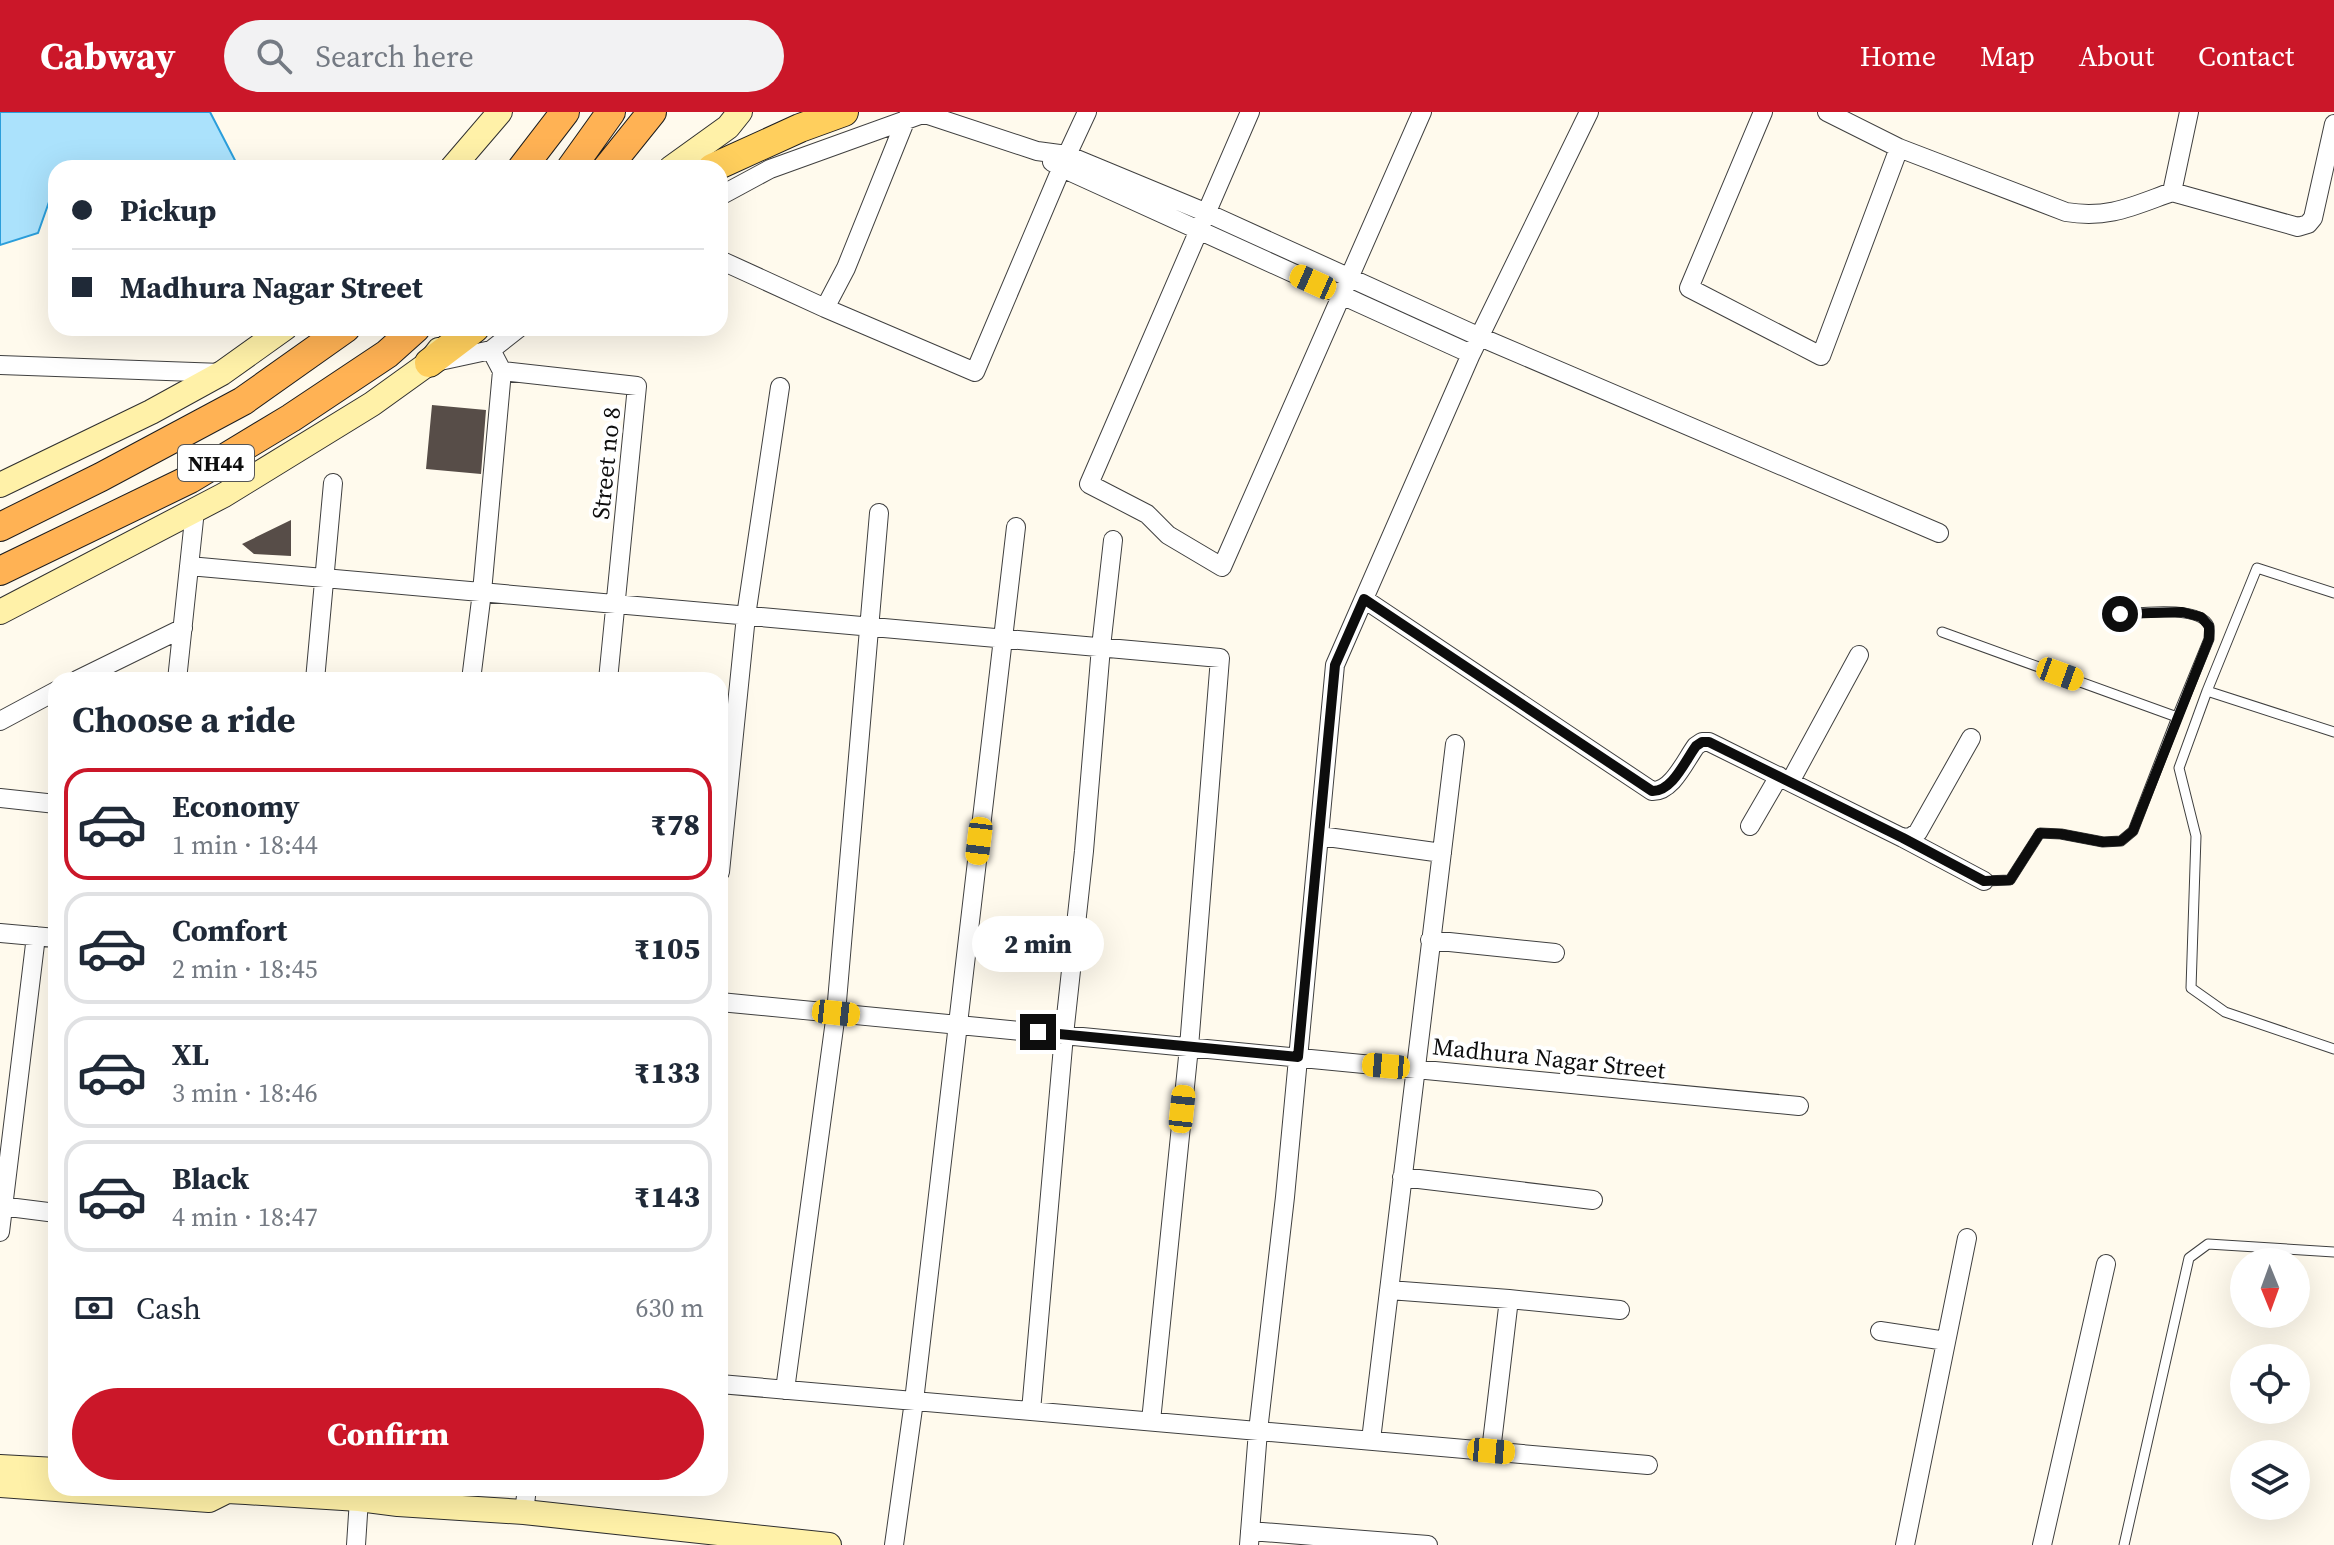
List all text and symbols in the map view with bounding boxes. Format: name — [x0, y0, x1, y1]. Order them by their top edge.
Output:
search box — [224, 20, 784, 92]
text: Cabway — [40, 30, 176, 82]
icon: search — [252, 34, 296, 78]
text: Search here — [316, 36, 474, 77]
text: Home — [1860, 37, 1936, 75]
text: Map — [1980, 37, 2035, 75]
text: About — [2079, 37, 2154, 75]
text: Contact — [2198, 37, 2294, 75]
text: Pickup — [120, 190, 216, 231]
car — [1286, 261, 1340, 303]
text: Madhura Nagar Street — [120, 267, 423, 308]
street label: Street no 8 — [584, 405, 628, 521]
road number: NH44 — [178, 445, 254, 481]
route start — [2102, 596, 2138, 632]
car — [2033, 655, 2087, 693]
text: Choose a ride — [72, 695, 295, 744]
text: Economy — [172, 786, 300, 827]
icon: car — [76, 788, 148, 860]
text: ₹78 — [650, 804, 700, 845]
car — [964, 816, 994, 866]
text: 1 min · 18:44 — [172, 827, 318, 863]
text: Comfort — [172, 910, 287, 951]
icon: car — [76, 912, 148, 984]
callout: 2 min — [972, 916, 1104, 972]
text: 2 min — [1004, 926, 1072, 962]
text: ₹105 — [634, 928, 700, 969]
text: 2 min · 18:45 — [172, 951, 318, 987]
car — [811, 999, 861, 1027]
route end — [1020, 1014, 1056, 1050]
street label: Madhura Nagar Street — [1431, 1029, 1667, 1087]
text: XL — [172, 1034, 209, 1075]
icon: car — [76, 1036, 148, 1108]
text: ₹133 — [634, 1052, 700, 1093]
car — [1361, 1052, 1411, 1080]
text: 3 min · 18:46 — [172, 1075, 318, 1111]
car — [1168, 1084, 1196, 1134]
text: Black — [172, 1158, 249, 1199]
icon: car — [76, 1160, 148, 1232]
text: ₹143 — [634, 1176, 700, 1217]
text: 4 min · 18:47 — [172, 1199, 318, 1235]
north arrow — [2230, 1248, 2310, 1328]
map controls — [2230, 1248, 2310, 1520]
icon: cash — [72, 1286, 116, 1330]
text: Cash — [136, 1288, 201, 1329]
text: 630 m — [636, 1290, 704, 1326]
button: locate — [2230, 1344, 2310, 1424]
button: Confirm — [72, 1388, 704, 1480]
car — [1466, 1437, 1516, 1465]
button: layers — [2230, 1440, 2310, 1520]

